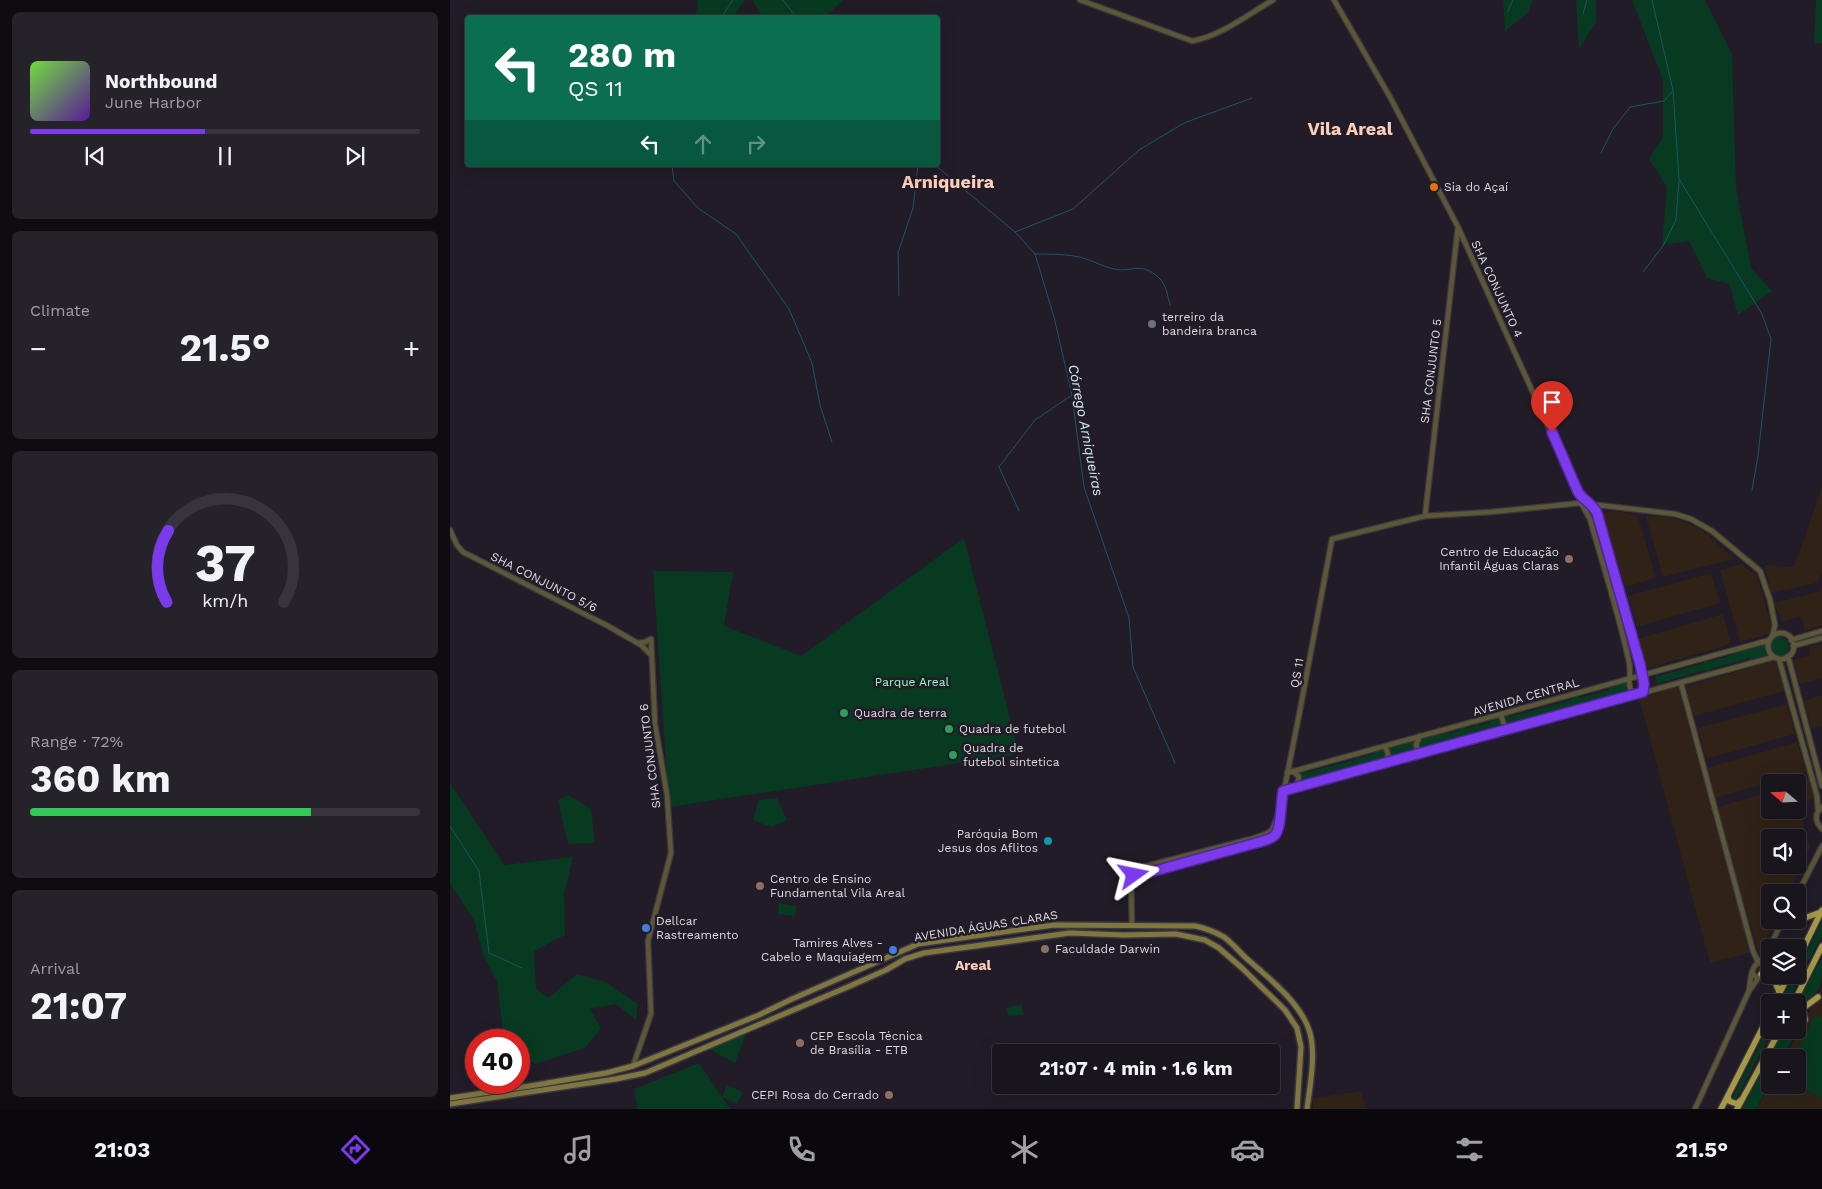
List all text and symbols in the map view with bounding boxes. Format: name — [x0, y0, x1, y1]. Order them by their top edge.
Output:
text: 280 m — [568, 34, 676, 76]
icon: left — [485, 35, 550, 100]
text: Northbound — [105, 70, 217, 93]
text: QS 11 — [568, 76, 623, 101]
text: June Harbor — [105, 93, 202, 112]
district label: Vila Areal — [1307, 118, 1393, 139]
icon: left — [636, 130, 664, 158]
icon: ahead — [689, 130, 717, 158]
icon: right — [742, 130, 770, 158]
icon: previous — [81, 142, 109, 170]
icon: pause — [211, 142, 239, 170]
icon: next — [341, 142, 369, 170]
district label: Arniqueira — [902, 171, 995, 192]
place label: Sia do Açaí — [1444, 180, 1508, 194]
marker: Sia do Açaí — [1428, 181, 1440, 193]
street label: SHA CONJUNTO 4 — [1468, 238, 1526, 340]
text: Climate — [30, 301, 90, 320]
place label: terreiro da bandeira branca — [1162, 310, 1257, 338]
marker: terreiro da bandeira branca — [1146, 318, 1158, 330]
street label: SHA CONJUNTO 5 — [1418, 318, 1444, 424]
text: 21.5° — [179, 326, 271, 370]
text: − — [30, 332, 47, 365]
text: + — [403, 332, 420, 365]
water label: Córrego Arniqueiras — [1065, 363, 1107, 497]
pin — [1531, 381, 1573, 432]
icon: arrive — [1538, 388, 1566, 416]
text: 37 — [195, 533, 256, 594]
place label: Centro de Educação Infantil Águas Claras — [1439, 545, 1559, 573]
street label: SHA CONJUNTO 5/6 — [488, 549, 600, 615]
marker: Centro de Educação Infantil Águas Claras — [1563, 553, 1575, 565]
text: km/h — [202, 590, 248, 611]
street label: QS 11 — [1288, 657, 1306, 689]
park label: Parque Areal — [875, 675, 949, 689]
street label: AVENIDA CENTRAL — [1471, 675, 1581, 719]
street label: SHA CONJUNTO 6 — [637, 703, 663, 809]
place label: Quadra de terra — [854, 706, 947, 720]
marker: Quadra de terra — [838, 707, 850, 719]
place label: Quadra de futebol — [959, 722, 1066, 736]
marker: Quadra de futebol — [943, 723, 955, 735]
text: Range · 72% — [30, 732, 123, 751]
place label: Quadra de futebol sintetica — [963, 741, 1060, 769]
marker: Quadra de futebol sintetica — [947, 749, 959, 761]
text: 360 km — [30, 757, 171, 801]
north arrow — [1761, 774, 1806, 819]
map controls — [1761, 774, 1806, 1094]
place label: Paróquia Bom Jesus dos Aflitos — [938, 827, 1038, 855]
button: sound — [1761, 829, 1806, 874]
marker: Paróquia Bom Jesus dos Aflitos — [1042, 835, 1054, 847]
position arrow — [1107, 848, 1159, 900]
place label: Centro de Ensino Fundamental Vila Areal — [770, 872, 906, 900]
marker: Centro de Ensino Fundamental Vila Areal — [754, 880, 766, 892]
button: search — [1761, 884, 1806, 929]
street label: AVENIDA ÁGUAS CLARAS — [913, 908, 1059, 944]
place label: Dellcar Rastreamento — [656, 914, 738, 942]
marker: Dellcar Rastreamento — [640, 922, 652, 934]
place label: Tamires Alves - Cabelo e Maquiagem — [761, 936, 883, 964]
button: layers — [1761, 939, 1806, 984]
place label: Faculdade Darwin — [1055, 942, 1160, 956]
marker: Faculdade Darwin — [1039, 943, 1051, 955]
marker: Tamires Alves - Cabelo e Maquiagem — [887, 944, 899, 956]
district label: Areal — [955, 957, 992, 973]
text: Arrival — [30, 959, 80, 978]
text: 21:07 — [30, 984, 127, 1028]
button: + — [1761, 994, 1806, 1039]
speed limit sign: 40 — [465, 1029, 530, 1094]
place label: CEP Escola Técnica de Brasília - ETB — [810, 1029, 923, 1057]
marker: CEP Escola Técnica de Brasília - ETB — [794, 1037, 806, 1049]
button: − — [1761, 1049, 1806, 1094]
text: 21:07 · 4 min · 1.6 km — [1039, 1057, 1233, 1080]
place label: CEPI Rosa do Cerrado — [751, 1088, 879, 1102]
marker: CEPI Rosa do Cerrado — [883, 1089, 895, 1101]
icon: directions — [338, 1132, 373, 1167]
icon: music — [561, 1132, 596, 1167]
icon: phone — [784, 1132, 819, 1167]
icon: climate — [1007, 1132, 1042, 1167]
icon: car — [1230, 1132, 1265, 1167]
icon: filters — [1452, 1132, 1487, 1167]
text: 21:03 — [94, 1137, 150, 1162]
text: 21.5° — [1675, 1137, 1728, 1162]

